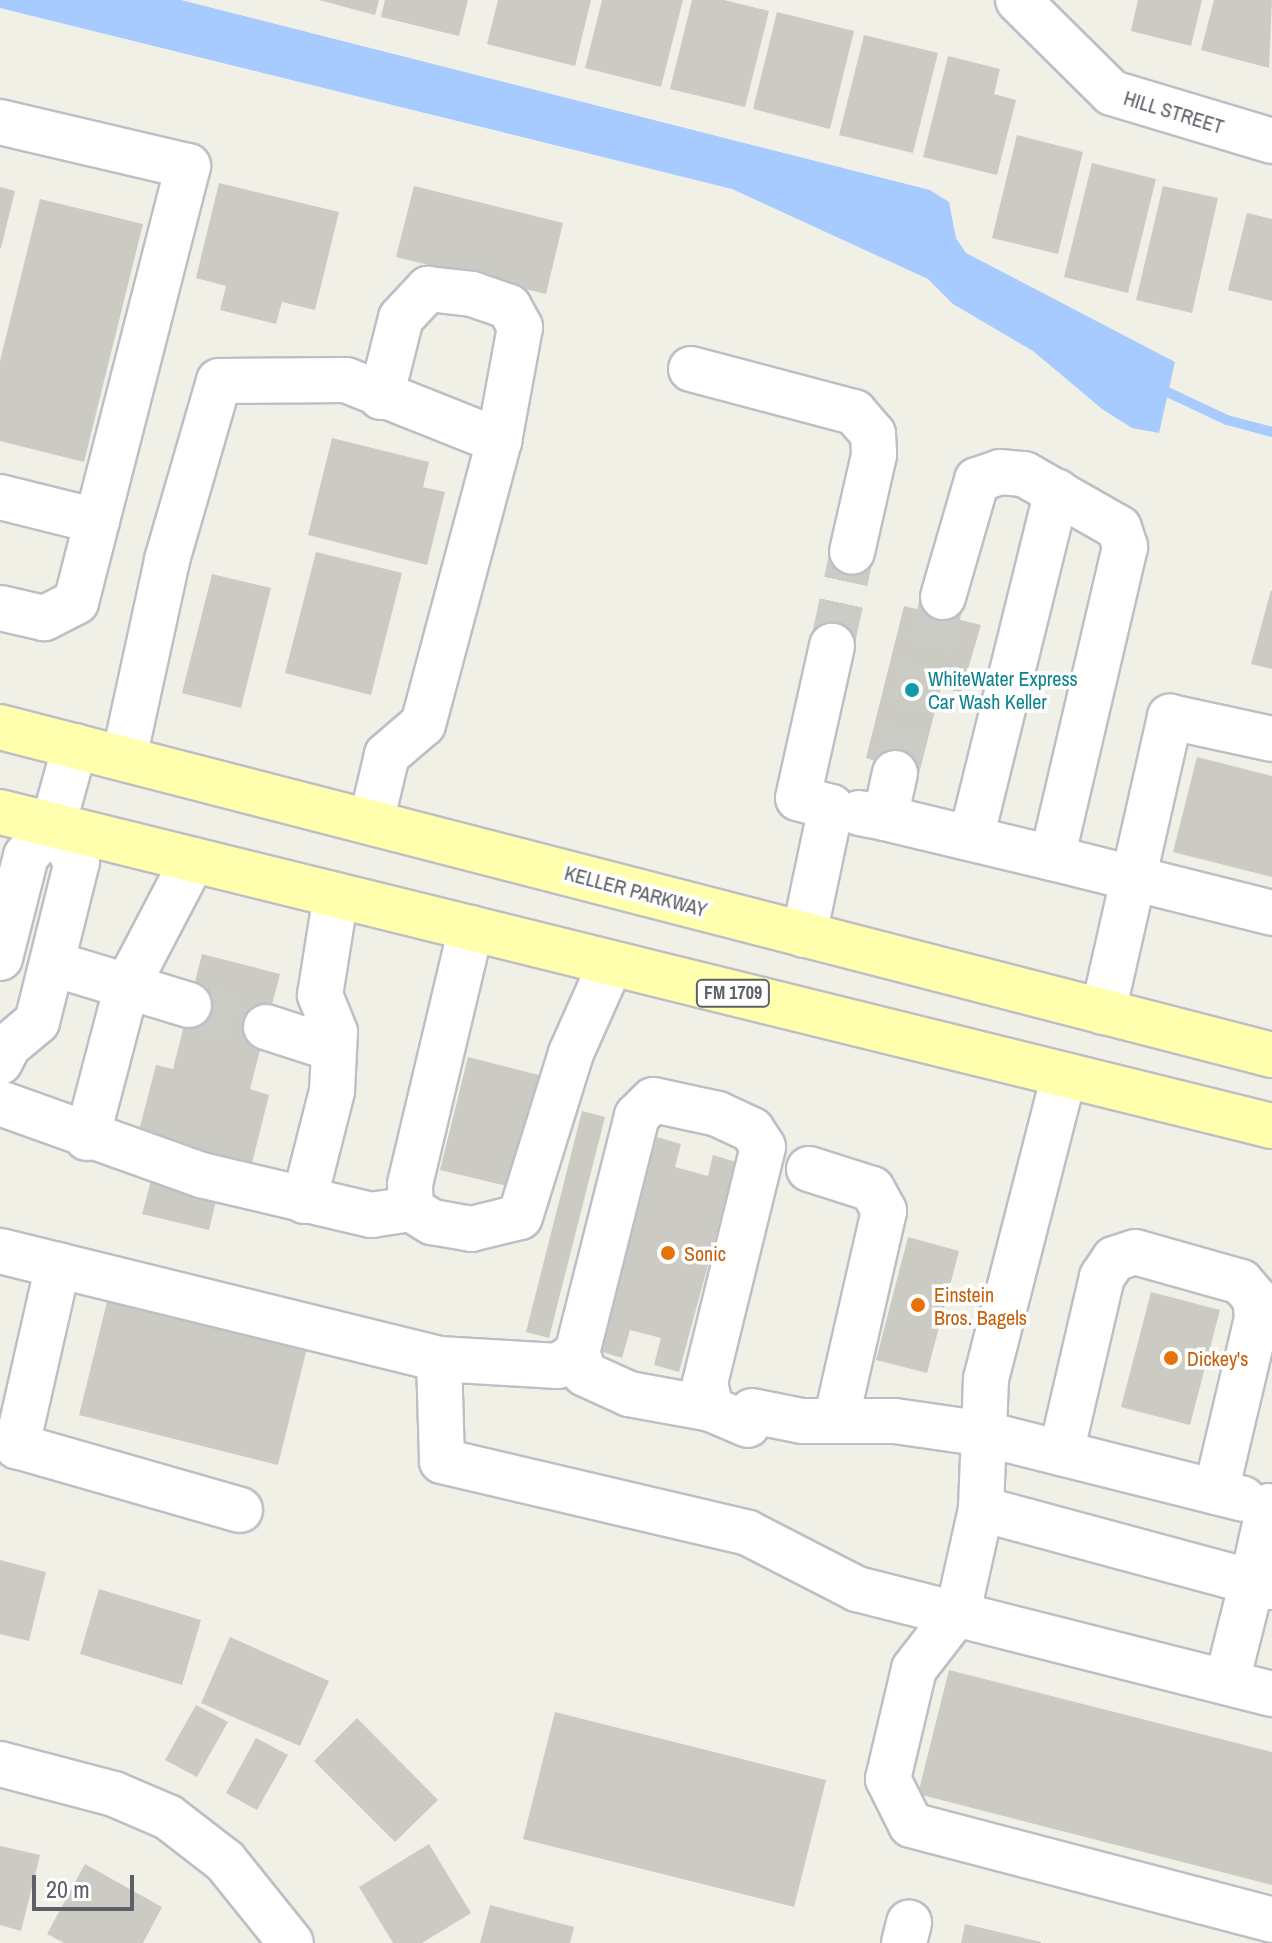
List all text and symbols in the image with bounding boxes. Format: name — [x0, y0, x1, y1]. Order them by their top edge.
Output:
street label: HILL STREET — [1121, 85, 1227, 139]
place label: WhiteWater Express Car Wash Keller — [928, 666, 1078, 713]
marker: WhiteWater Express Car Wash Keller — [903, 681, 921, 699]
street label: KELLER PARKWAY — [562, 860, 710, 922]
road number: FM 1709 — [695, 979, 771, 1007]
place label: Sonic — [684, 1241, 726, 1265]
marker: Sonic — [659, 1244, 677, 1262]
place label: Einstein Bros. Bagels — [934, 1282, 1027, 1329]
marker: Einstein Bros. Bagels — [909, 1296, 927, 1314]
place label: Dickey's — [1187, 1346, 1248, 1370]
marker: Dickey's — [1162, 1349, 1180, 1367]
scale bar — [36, 1859, 138, 1909]
text: 20 m — [46, 1873, 90, 1905]

